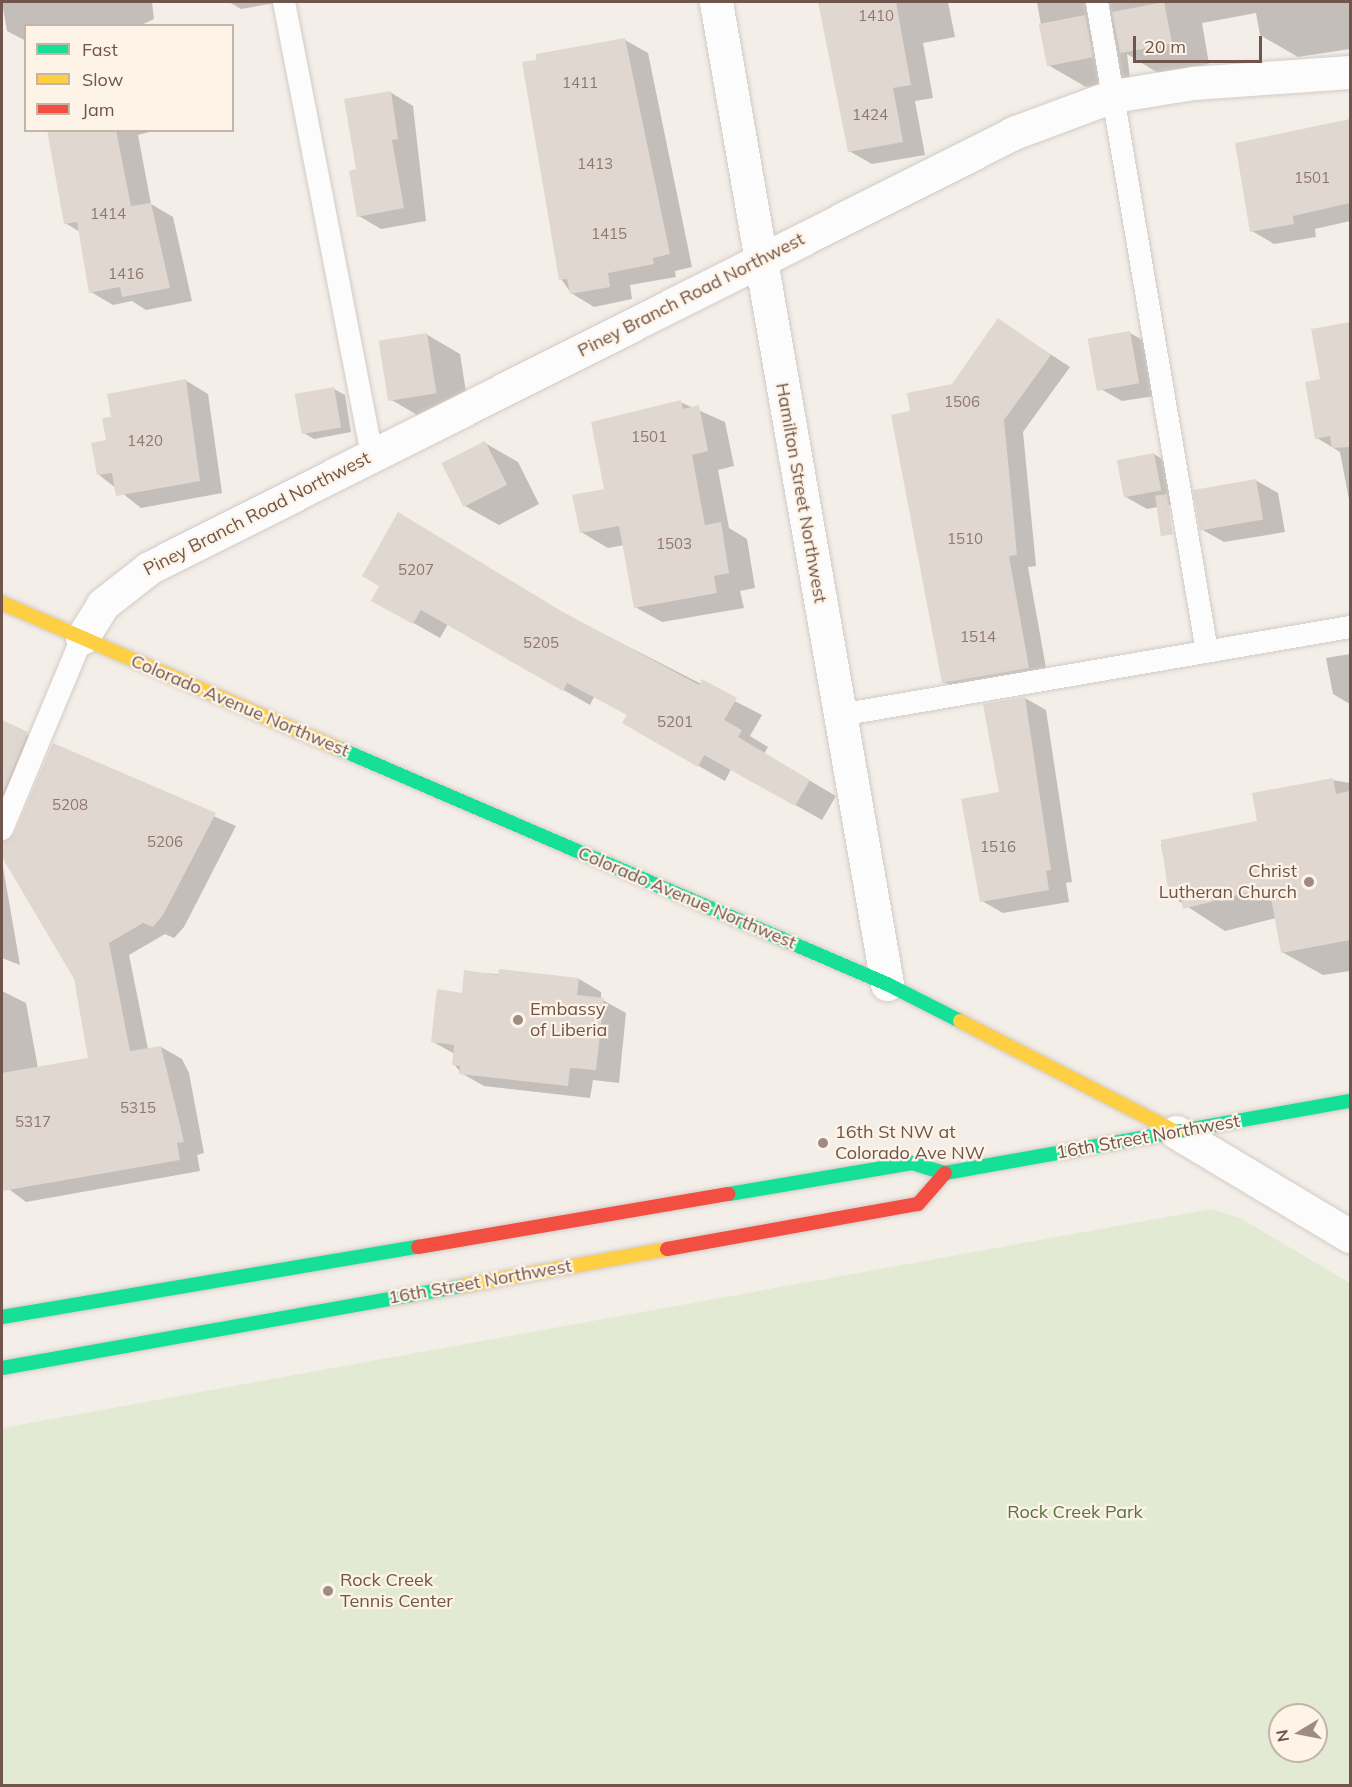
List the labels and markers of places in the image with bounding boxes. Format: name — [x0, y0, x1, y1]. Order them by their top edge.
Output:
place label: Christ Lutheran Church — [1159, 861, 1297, 904]
marker: Christ Lutheran Church — [1302, 875, 1316, 889]
place label: Embassy of Liberia — [530, 999, 607, 1042]
marker: Embassy of Liberia — [511, 1013, 525, 1027]
place label: 16th St NW at Colorado Ave NW — [835, 1122, 985, 1164]
marker: 16th St NW at Colorado Ave NW — [816, 1136, 830, 1150]
place label: Rock Creek Tennis Center — [340, 1570, 453, 1612]
marker: Rock Creek Tennis Center — [321, 1584, 335, 1598]

